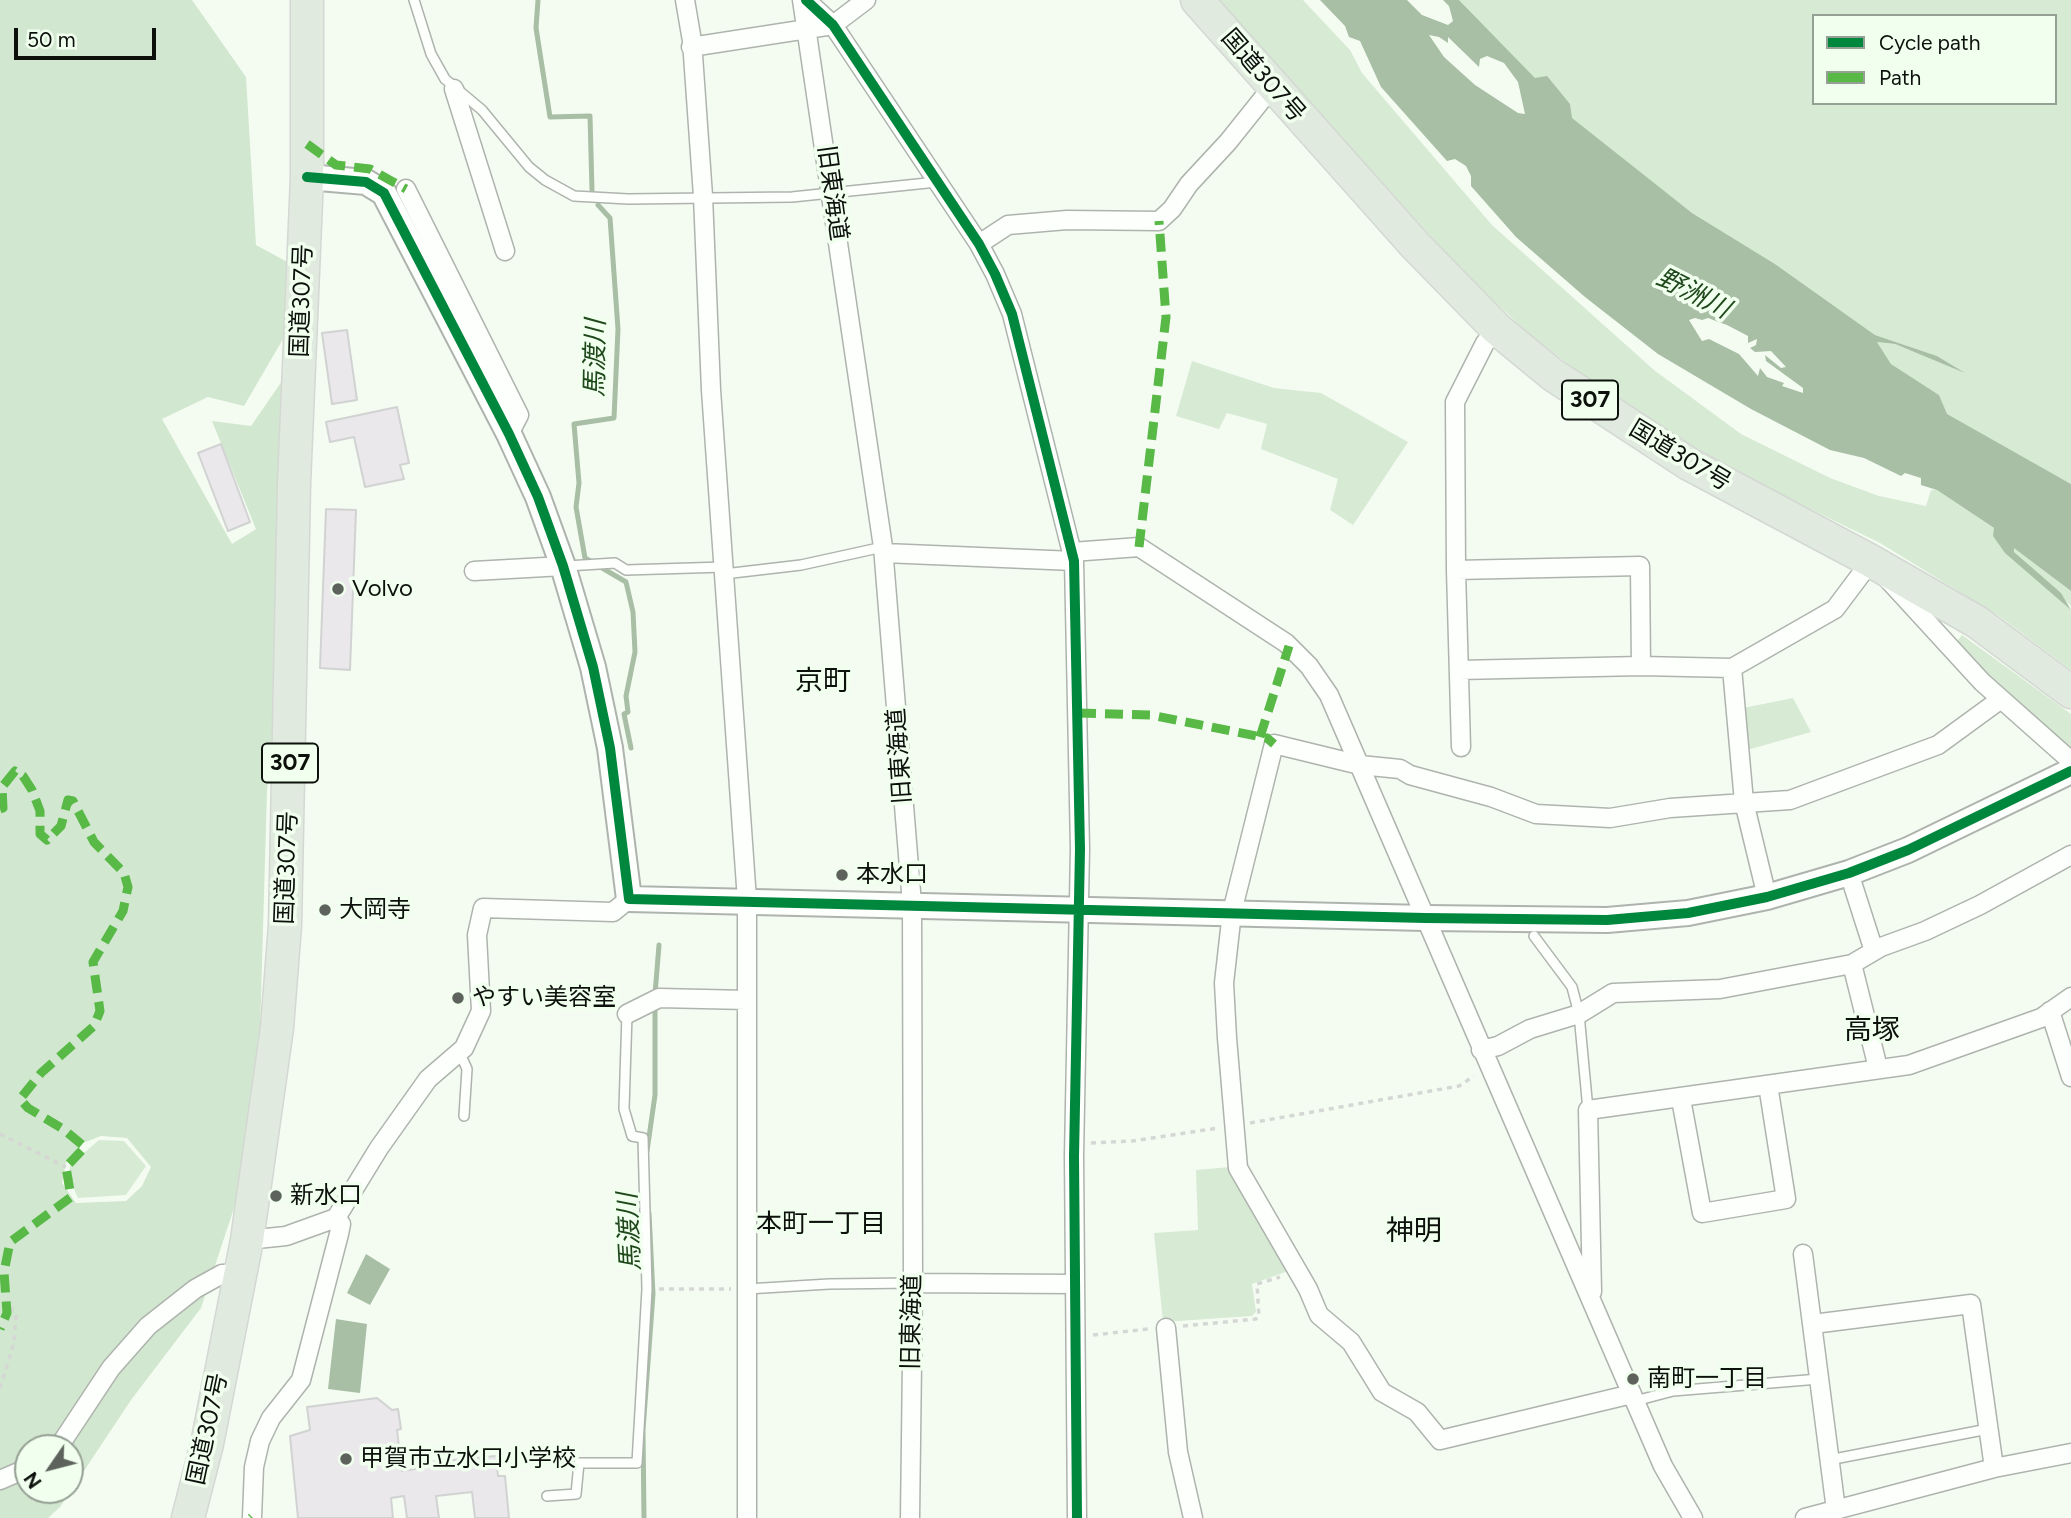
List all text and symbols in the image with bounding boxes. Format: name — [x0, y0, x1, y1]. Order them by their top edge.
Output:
scale bar — [18, 14, 159, 58]
legend — [1812, 14, 2057, 105]
street label: 国道307号 — [1215, 24, 1311, 128]
text: 50 m — [27, 27, 76, 52]
text: Cycle path — [1879, 30, 1980, 55]
text: Path — [1879, 65, 1921, 90]
street label: 旧東海道 — [811, 143, 853, 243]
street label: 国道307号 — [286, 244, 318, 358]
water label: 野洲川 — [1651, 262, 1735, 326]
water label: 馬渡川 — [580, 319, 612, 397]
road number: 307 — [1562, 380, 1618, 420]
street label: 国道307号 — [1624, 414, 1736, 498]
place label: Volvo — [352, 575, 413, 603]
marker: Volvo — [330, 581, 346, 597]
district label: 京町 — [795, 665, 851, 699]
street label: 旧東海道 — [882, 707, 918, 805]
road number: 307 — [262, 744, 318, 782]
street label: 国道307号 — [271, 811, 303, 925]
place label: 本水口 — [856, 861, 928, 889]
marker: 本水口 — [834, 867, 850, 883]
place label: 大岡寺 — [339, 896, 411, 924]
marker: 大岡寺 — [317, 902, 333, 918]
place label: やすい美容室 — [472, 984, 616, 1012]
marker: やすい美容室 — [450, 990, 466, 1006]
district label: 高塚 — [1844, 1014, 1900, 1048]
place label: 新水口 — [290, 1182, 362, 1210]
marker: 新水口 — [268, 1188, 284, 1204]
water label: 馬渡川 — [612, 1192, 648, 1272]
district label: 本町一丁目 — [756, 1208, 886, 1240]
district label: 神明 — [1386, 1215, 1442, 1249]
street label: 旧東海道 — [897, 1274, 927, 1370]
place label: 南町一丁目 — [1647, 1365, 1767, 1393]
street label: 国道307号 — [182, 1371, 234, 1487]
marker: 南町一丁目 — [1625, 1371, 1641, 1387]
north arrow — [14, 1434, 84, 1504]
place label: 甲賀市立水口小学校 — [360, 1445, 576, 1473]
marker: 甲賀市立水口小学校 — [338, 1451, 354, 1467]
text: N — [19, 1468, 47, 1493]

